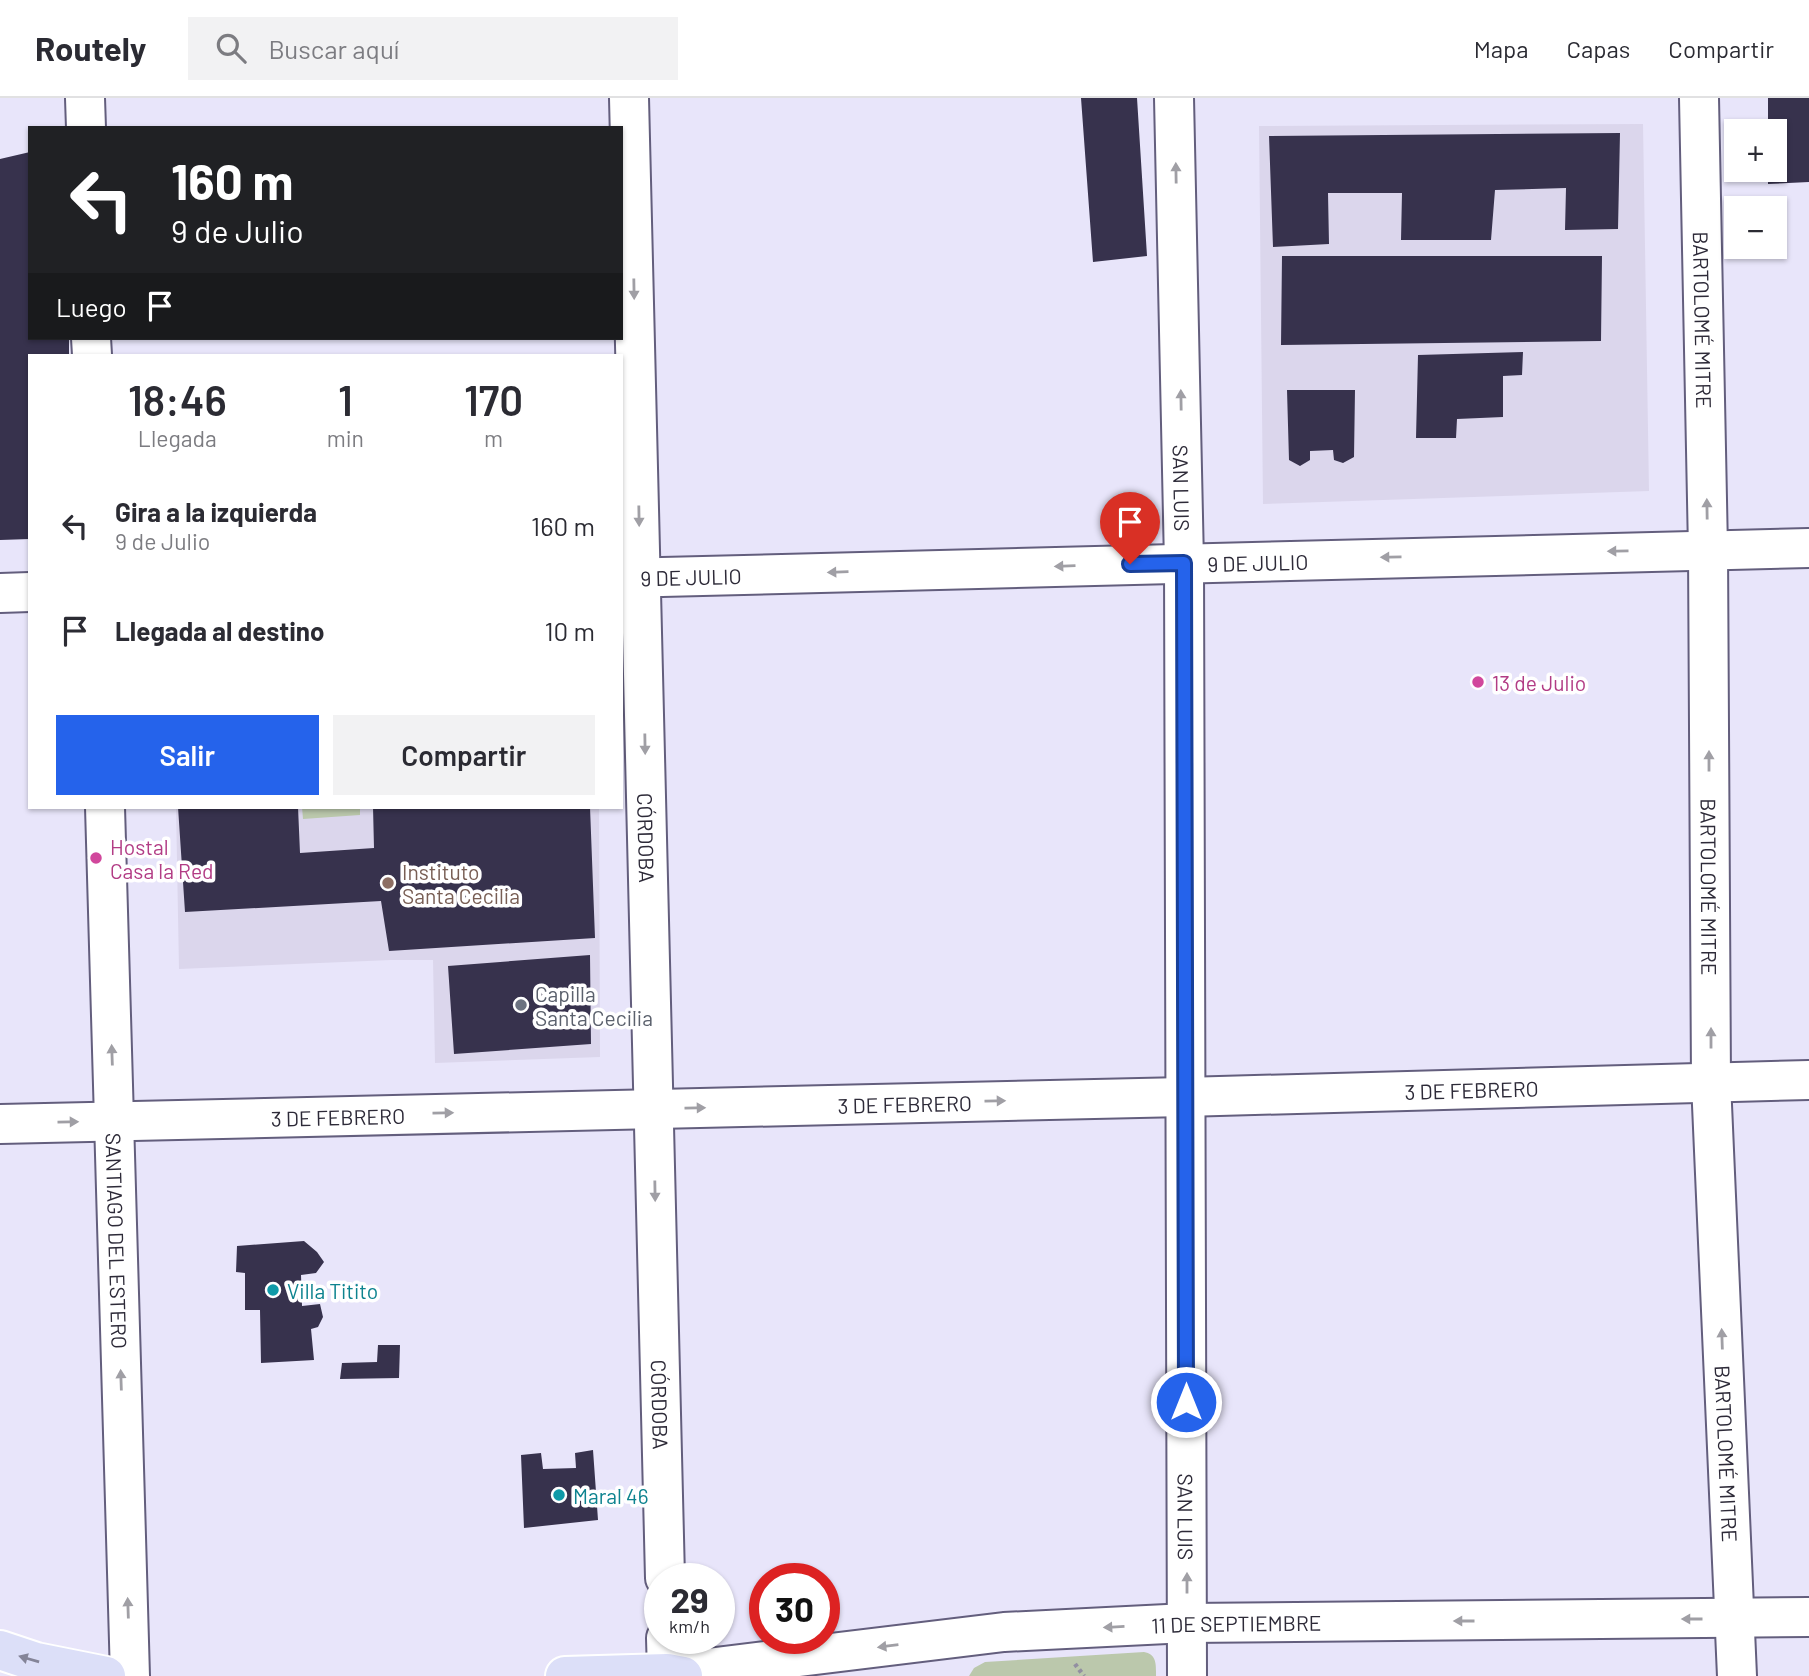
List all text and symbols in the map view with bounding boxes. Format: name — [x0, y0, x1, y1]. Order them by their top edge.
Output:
search box — [188, 17, 678, 80]
text: Routely — [35, 28, 146, 68]
icon: search — [212, 29, 250, 67]
text: Buscar aquí — [268, 33, 399, 64]
text: Mapa — [1474, 34, 1529, 63]
text: Capas — [1567, 34, 1630, 63]
text: Compartir — [1668, 34, 1774, 63]
map controls — [1724, 119, 1787, 259]
button: + — [1724, 119, 1787, 182]
text: 160 m — [171, 151, 293, 210]
icon: left — [56, 154, 147, 245]
one-way arrow — [1170, 162, 1182, 184]
button: − — [1724, 196, 1787, 259]
text: 9 de Julio — [171, 211, 304, 249]
street label: BARTOLOMÉ MITRE — [1689, 231, 1718, 409]
one-way arrow — [628, 278, 640, 300]
icon: arrive — [141, 287, 179, 325]
text: Luego — [56, 291, 127, 322]
text: 18:46 — [128, 374, 227, 424]
text: 1 — [338, 374, 353, 424]
text: 170 — [464, 374, 523, 424]
one-way arrow — [1175, 389, 1186, 411]
text: Llegada — [138, 424, 217, 452]
text: min — [327, 424, 364, 452]
text: m — [484, 424, 503, 452]
street label: SAN LUIS — [1169, 444, 1196, 532]
pin — [1100, 492, 1160, 564]
text: Gira a la izquierda — [115, 496, 317, 527]
one-way arrow — [1701, 498, 1713, 520]
icon: arrive — [1111, 503, 1149, 541]
one-way arrow — [633, 505, 645, 527]
icon: left — [56, 507, 94, 545]
text: 160 m — [531, 510, 595, 541]
text: 9 de Julio — [115, 527, 210, 555]
one-way arrow — [1607, 546, 1629, 557]
street label: 9 DE JULIO — [1207, 548, 1309, 576]
one-way arrow — [1380, 552, 1402, 563]
one-way arrow — [1054, 560, 1076, 572]
street label: 9 DE JULIO — [640, 562, 742, 590]
one-way arrow — [827, 566, 849, 578]
icon: arrive — [56, 612, 94, 650]
text: Llegada al destino — [115, 615, 324, 646]
text: 10 m — [545, 615, 595, 646]
place label: 13 de Julio — [1492, 670, 1586, 695]
marker: 13 de Julio — [1470, 674, 1486, 690]
button: Salir — [56, 715, 319, 795]
button: Compartir — [333, 715, 595, 795]
one-way arrow — [639, 733, 650, 755]
one-way arrow — [1703, 750, 1715, 772]
street label: CÓRDOBA — [633, 792, 661, 883]
street label: BARTOLOMÉ MITRE — [1697, 798, 1723, 976]
place label: Hostal Casa la Red — [110, 834, 214, 883]
marker: Hostal Casa la Red — [88, 850, 104, 866]
place label: Instituto Santa Cecilia — [402, 859, 520, 908]
marker: Instituto Santa Cecilia — [380, 875, 396, 891]
place label: Capilla Santa Cecilia — [535, 981, 653, 1030]
marker: Capilla Santa Cecilia — [513, 997, 529, 1013]
one-way arrow — [1705, 1027, 1717, 1049]
one-way arrow — [106, 1044, 117, 1066]
street label: 3 DE FEBRERO — [1404, 1075, 1539, 1103]
street label: 3 DE FEBRERO — [837, 1089, 972, 1117]
one-way arrow — [985, 1096, 1007, 1107]
street label: 3 DE FEBRERO — [271, 1102, 405, 1130]
one-way arrow — [684, 1102, 706, 1113]
one-way arrow — [432, 1108, 454, 1119]
one-way arrow — [57, 1116, 79, 1128]
street label: SANTIAGO DEL ESTERO — [102, 1132, 133, 1349]
one-way arrow — [650, 1181, 661, 1203]
place label: Villa Titito — [287, 1278, 378, 1303]
marker: Villa Titito — [265, 1282, 281, 1298]
one-way arrow — [1717, 1327, 1728, 1349]
street label: CÓRDOBA — [647, 1359, 674, 1450]
street label: BARTOLOMÉ MITRE — [1711, 1364, 1744, 1543]
position arrow — [1149, 1365, 1223, 1439]
one-way arrow — [115, 1369, 127, 1391]
street label: SAN LUIS — [1174, 1474, 1199, 1560]
place label: Maral 46 — [573, 1483, 649, 1508]
marker: Maral 46 — [551, 1487, 567, 1503]
speed limit sign: 30 — [749, 1563, 840, 1654]
one-way arrow — [1181, 1572, 1192, 1594]
text: 29 — [670, 1578, 709, 1620]
one-way arrow — [122, 1597, 133, 1619]
street label: 11 DE SEPTIEMBRE — [1151, 1609, 1321, 1637]
one-way arrow — [1681, 1613, 1703, 1625]
text: km/h — [669, 1615, 710, 1637]
one-way arrow — [1453, 1615, 1475, 1627]
one-way arrow — [1103, 1621, 1125, 1632]
one-way arrow — [877, 1641, 899, 1652]
one-way arrow — [18, 1654, 39, 1664]

